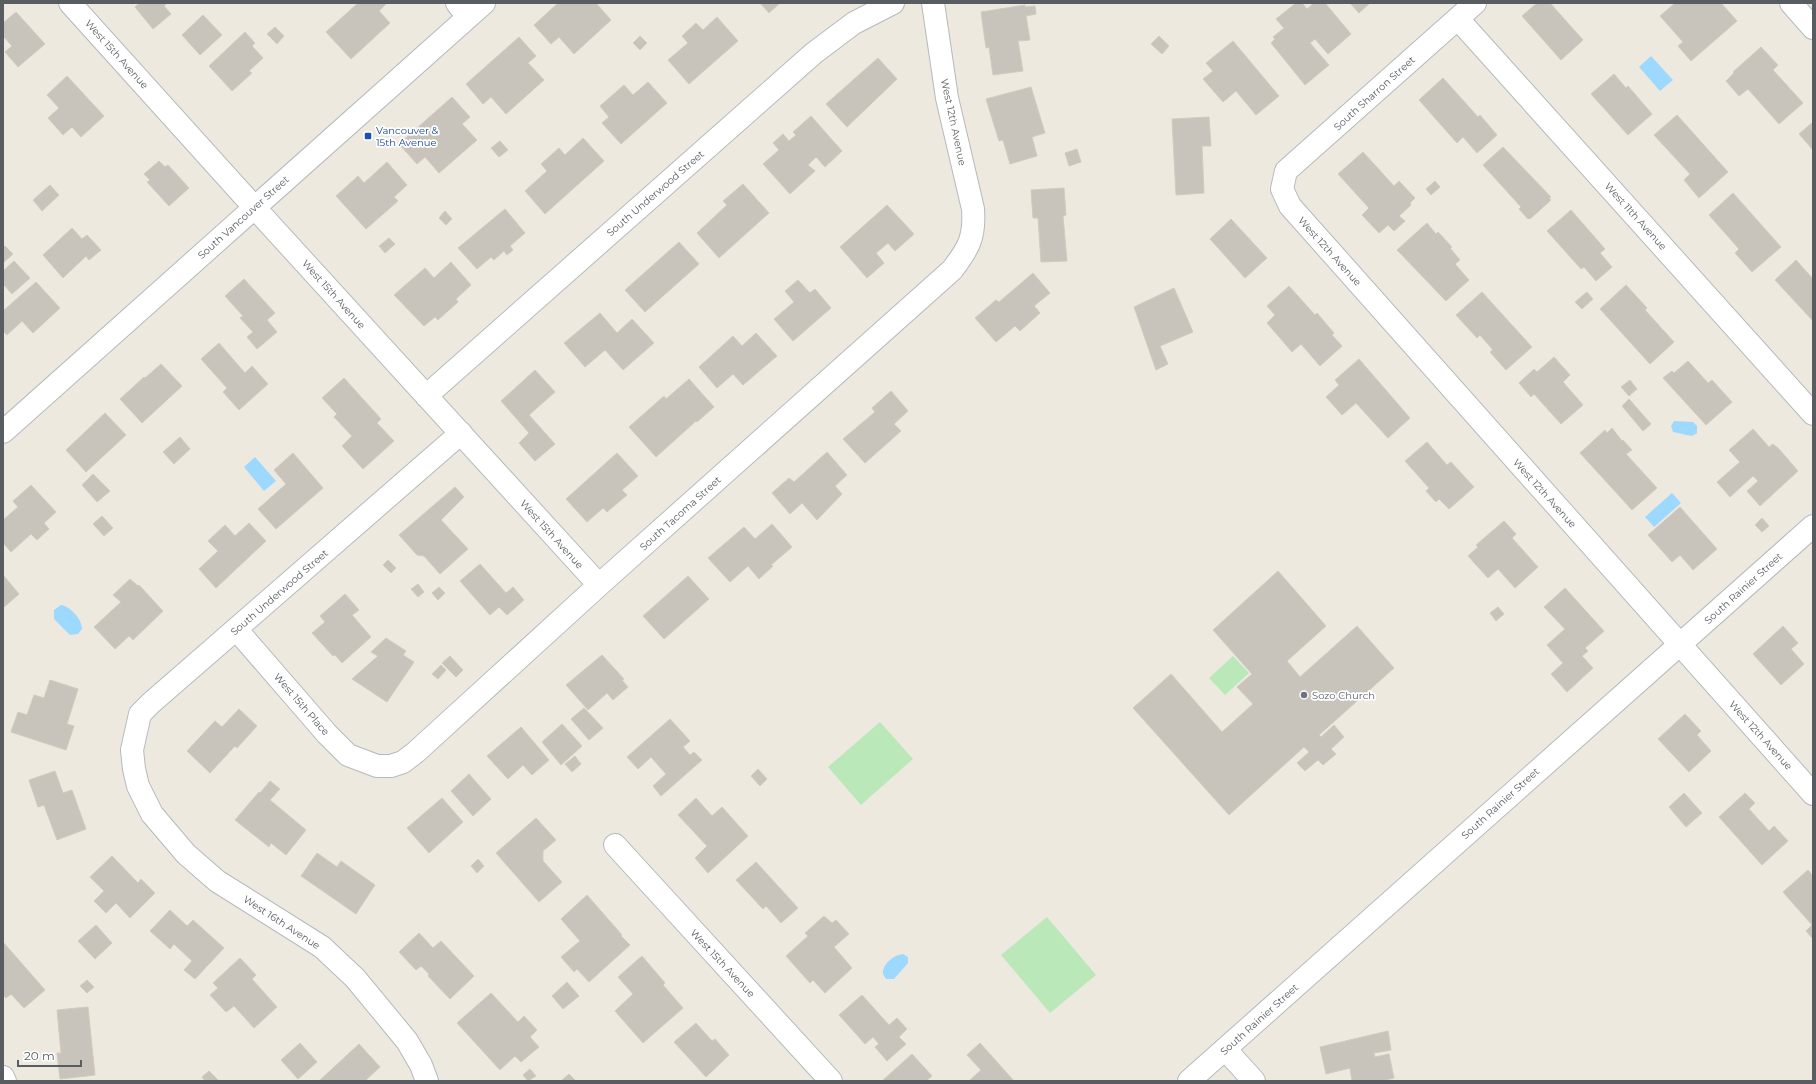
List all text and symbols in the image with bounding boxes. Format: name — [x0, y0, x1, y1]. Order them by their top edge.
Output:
street label: West 15th Avenue — [82, 17, 151, 92]
street label: South Sharron Street — [1331, 53, 1418, 133]
street label: West 12th Avenue — [938, 77, 969, 167]
place label: Vancouver & 15th Avenue — [376, 124, 439, 149]
marker: Vancouver & 15th Avenue — [363, 131, 373, 141]
street label: South Underwood Street — [604, 147, 707, 239]
street label: South Vancouver Street — [195, 173, 292, 262]
street label: West 11th Avenue — [1602, 180, 1669, 253]
street label: West 12th Avenue — [1295, 214, 1364, 289]
street label: West 15th Avenue — [299, 257, 368, 332]
street label: West 12th Avenue — [1510, 456, 1579, 531]
street label: South Tacoma Street — [637, 473, 724, 553]
street label: West 15th Avenue — [517, 497, 586, 572]
street label: South Underwood Street — [228, 546, 331, 638]
street label: South Rainier Street — [1702, 550, 1785, 627]
street label: West 15th Place — [271, 671, 332, 738]
place label: Sozo Church — [1312, 689, 1375, 702]
marker: Sozo Church — [1299, 690, 1309, 700]
street label: West 12th Avenue — [1726, 698, 1795, 773]
street label: South Rainier Street — [1459, 765, 1542, 842]
street label: West 16th Avenue — [241, 893, 323, 952]
street label: West 15th Avenue — [688, 927, 758, 1000]
street label: South Rainier Street — [1218, 981, 1301, 1058]
scale bar — [18, 1042, 81, 1068]
text: 20 m — [24, 1048, 55, 1063]

